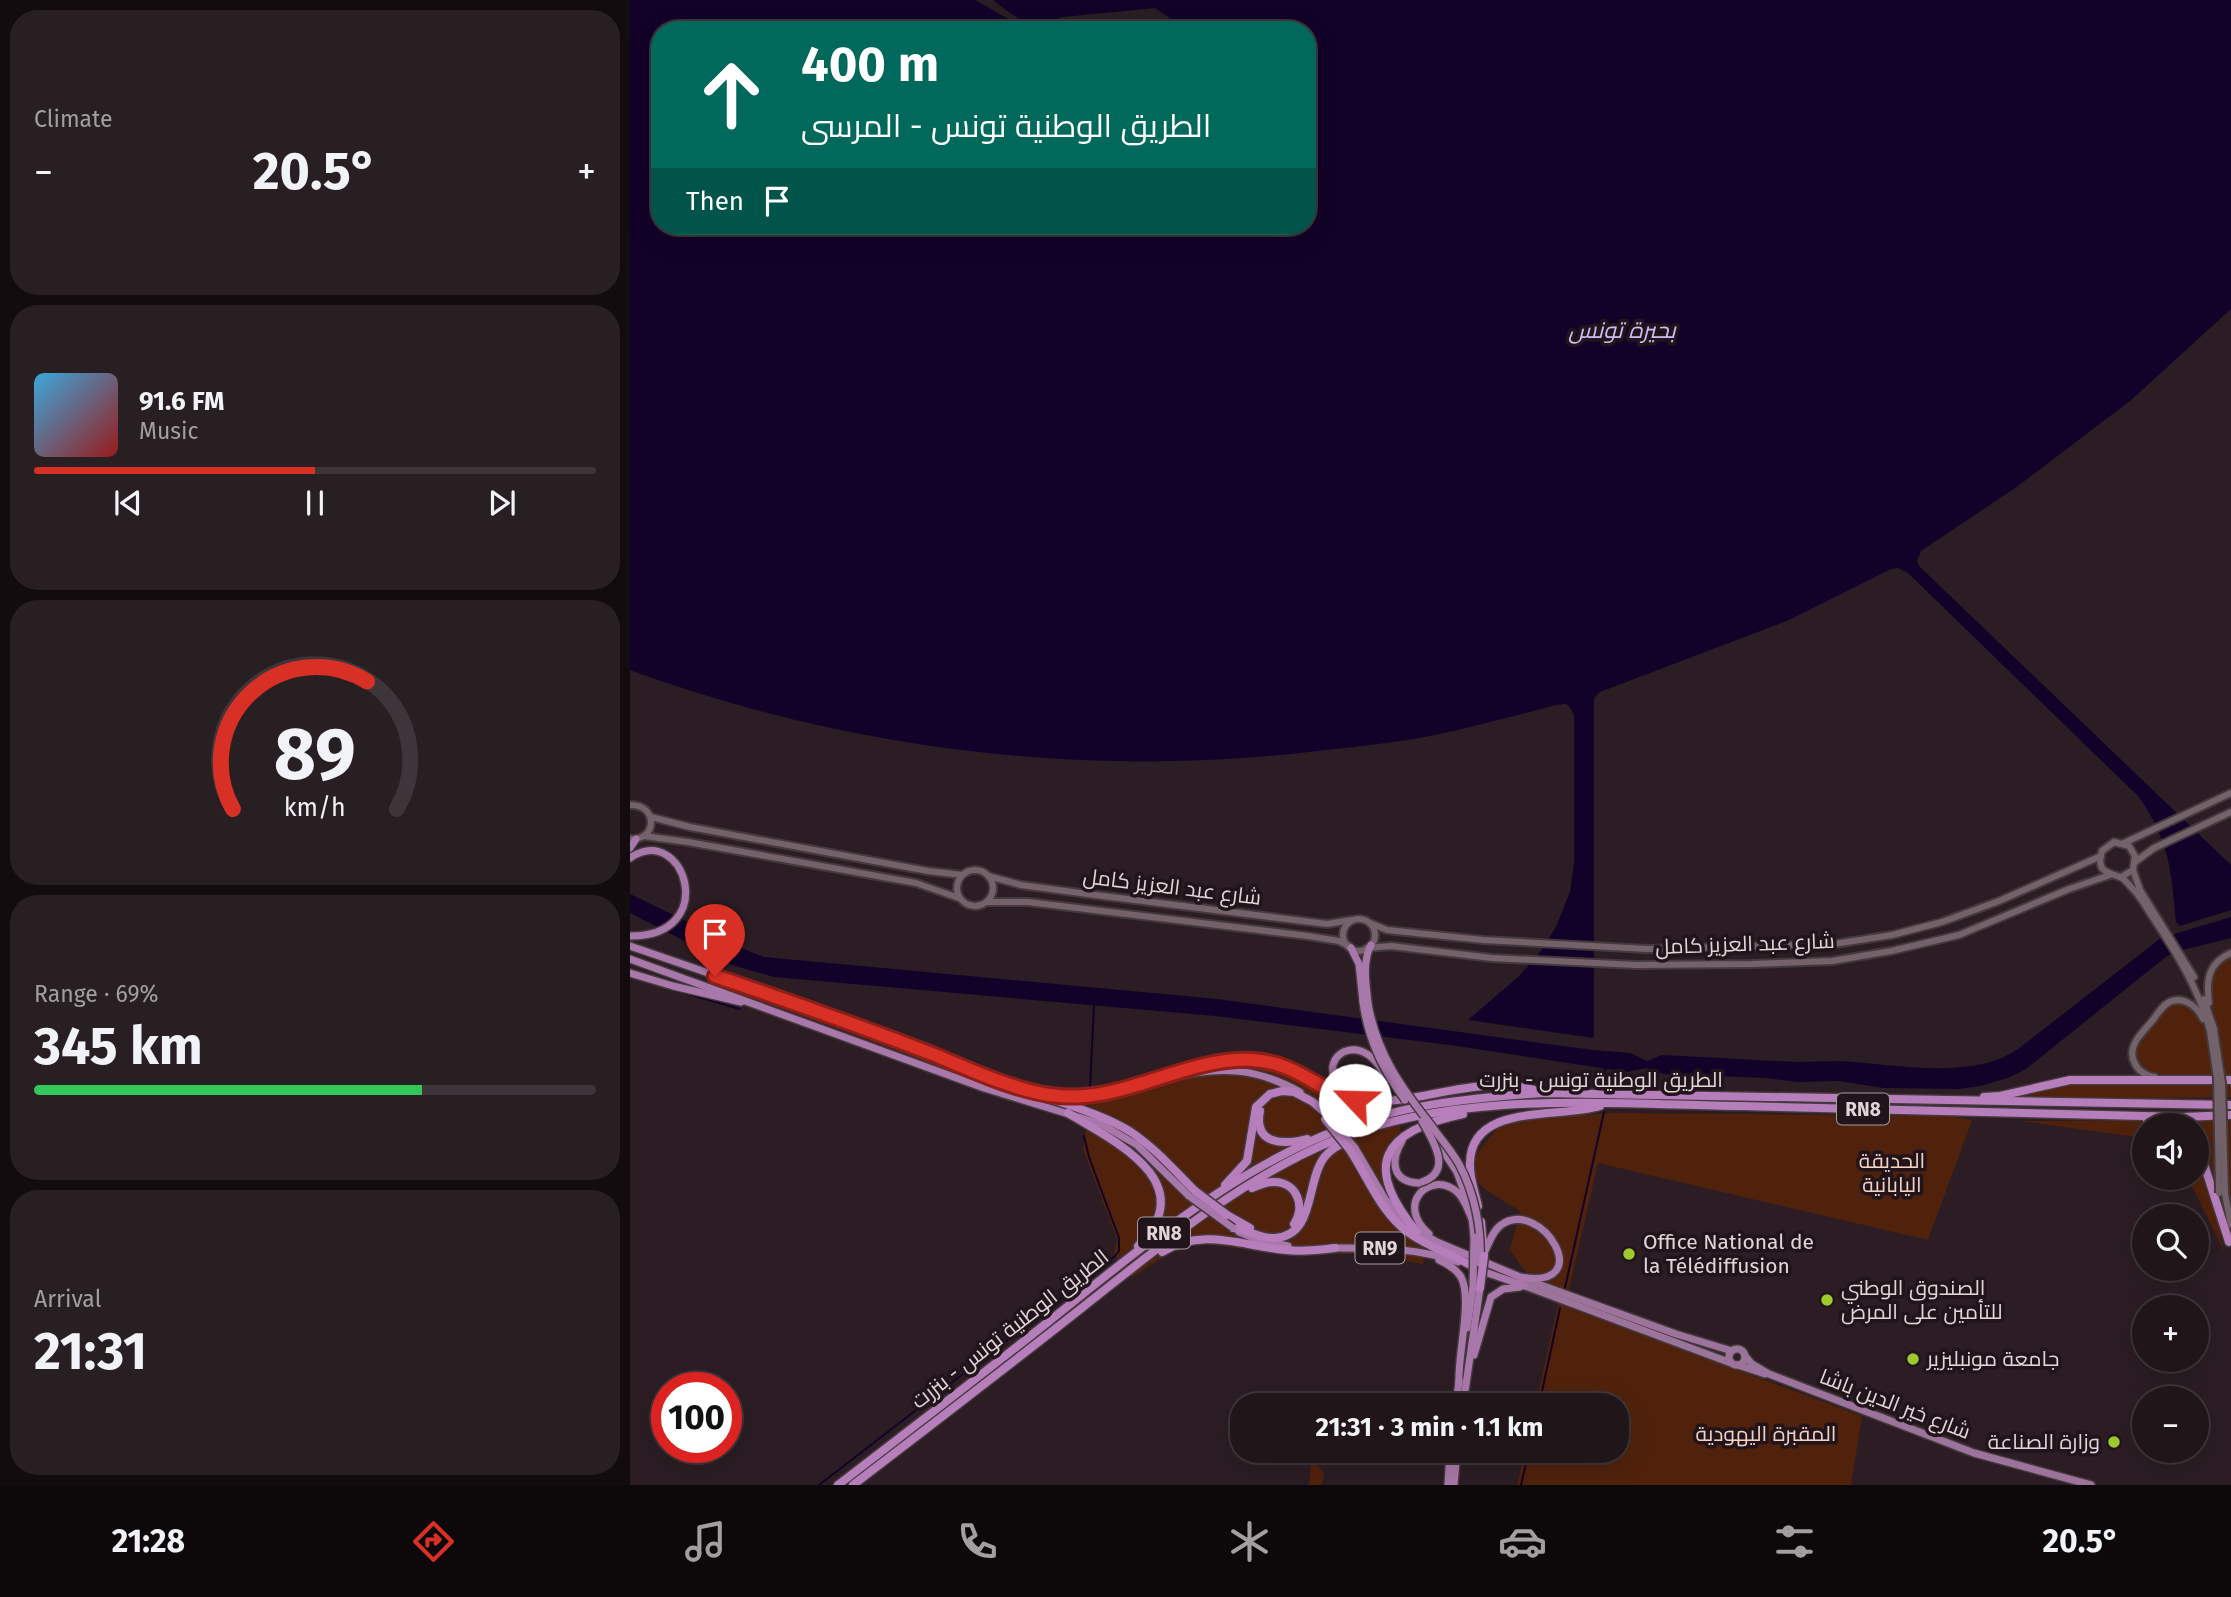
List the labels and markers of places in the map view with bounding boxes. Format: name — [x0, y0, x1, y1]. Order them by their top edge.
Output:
pin — [685, 904, 745, 976]
place label: Office National de la Télédiffusion — [1643, 1229, 1814, 1279]
marker: Office National de la Télédiffusion — [1621, 1246, 1637, 1262]
place label: الصندوق الوطني للتأمين على المرض — [1841, 1275, 2003, 1325]
marker: الصندوق الوطني للتأمين على المرض — [1819, 1292, 1835, 1308]
place label: جامعة مونبليزير — [1926, 1346, 2059, 1372]
marker: جامعة مونبليزير — [1905, 1351, 1921, 1367]
place label: وزارة الصناعة — [1988, 1429, 2100, 1455]
marker: وزارة الصناعة — [2106, 1434, 2122, 1450]

